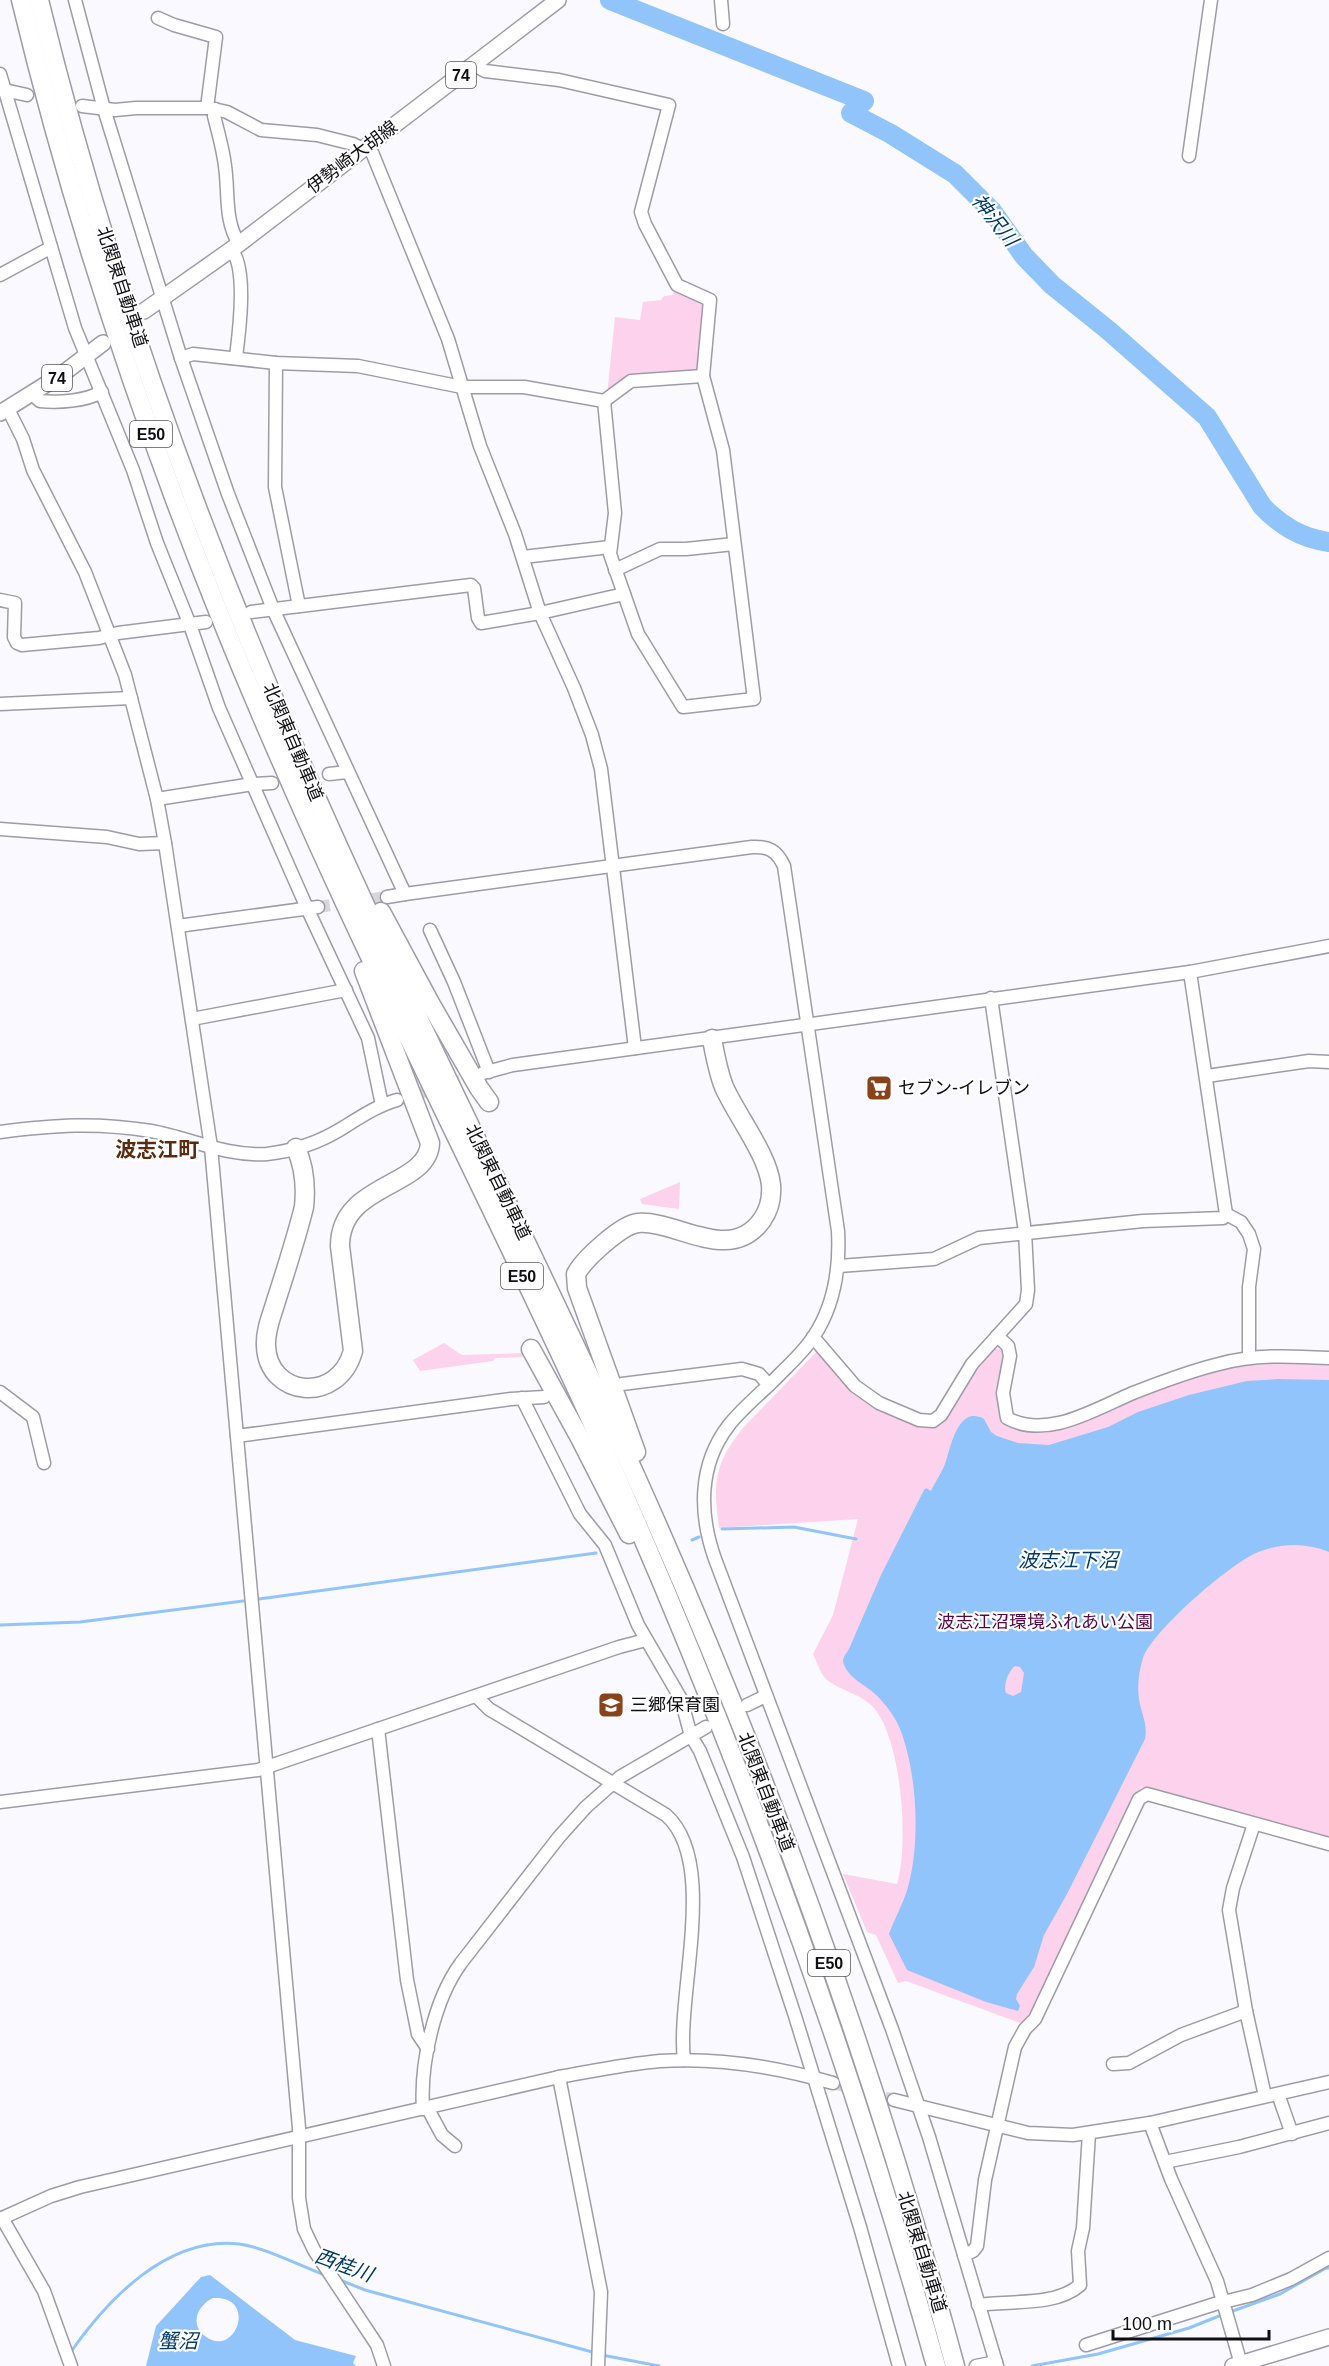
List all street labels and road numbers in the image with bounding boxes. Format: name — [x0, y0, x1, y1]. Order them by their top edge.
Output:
road number: 74 — [446, 62, 476, 88]
street label: 伊勢崎大胡線 — [303, 117, 401, 197]
street label: 北関東自動車道 — [93, 224, 151, 350]
road number: 74 — [42, 365, 72, 391]
road number: E50 — [130, 421, 172, 447]
street label: 北関東自動車道 — [259, 680, 327, 804]
street label: 北関東自動車道 — [461, 1121, 535, 1243]
road number: E50 — [501, 1263, 543, 1289]
street label: 北関東自動車道 — [734, 1730, 798, 1854]
road number: E50 — [808, 1950, 850, 1976]
street label: 北関東自動車道 — [894, 2189, 950, 2315]

